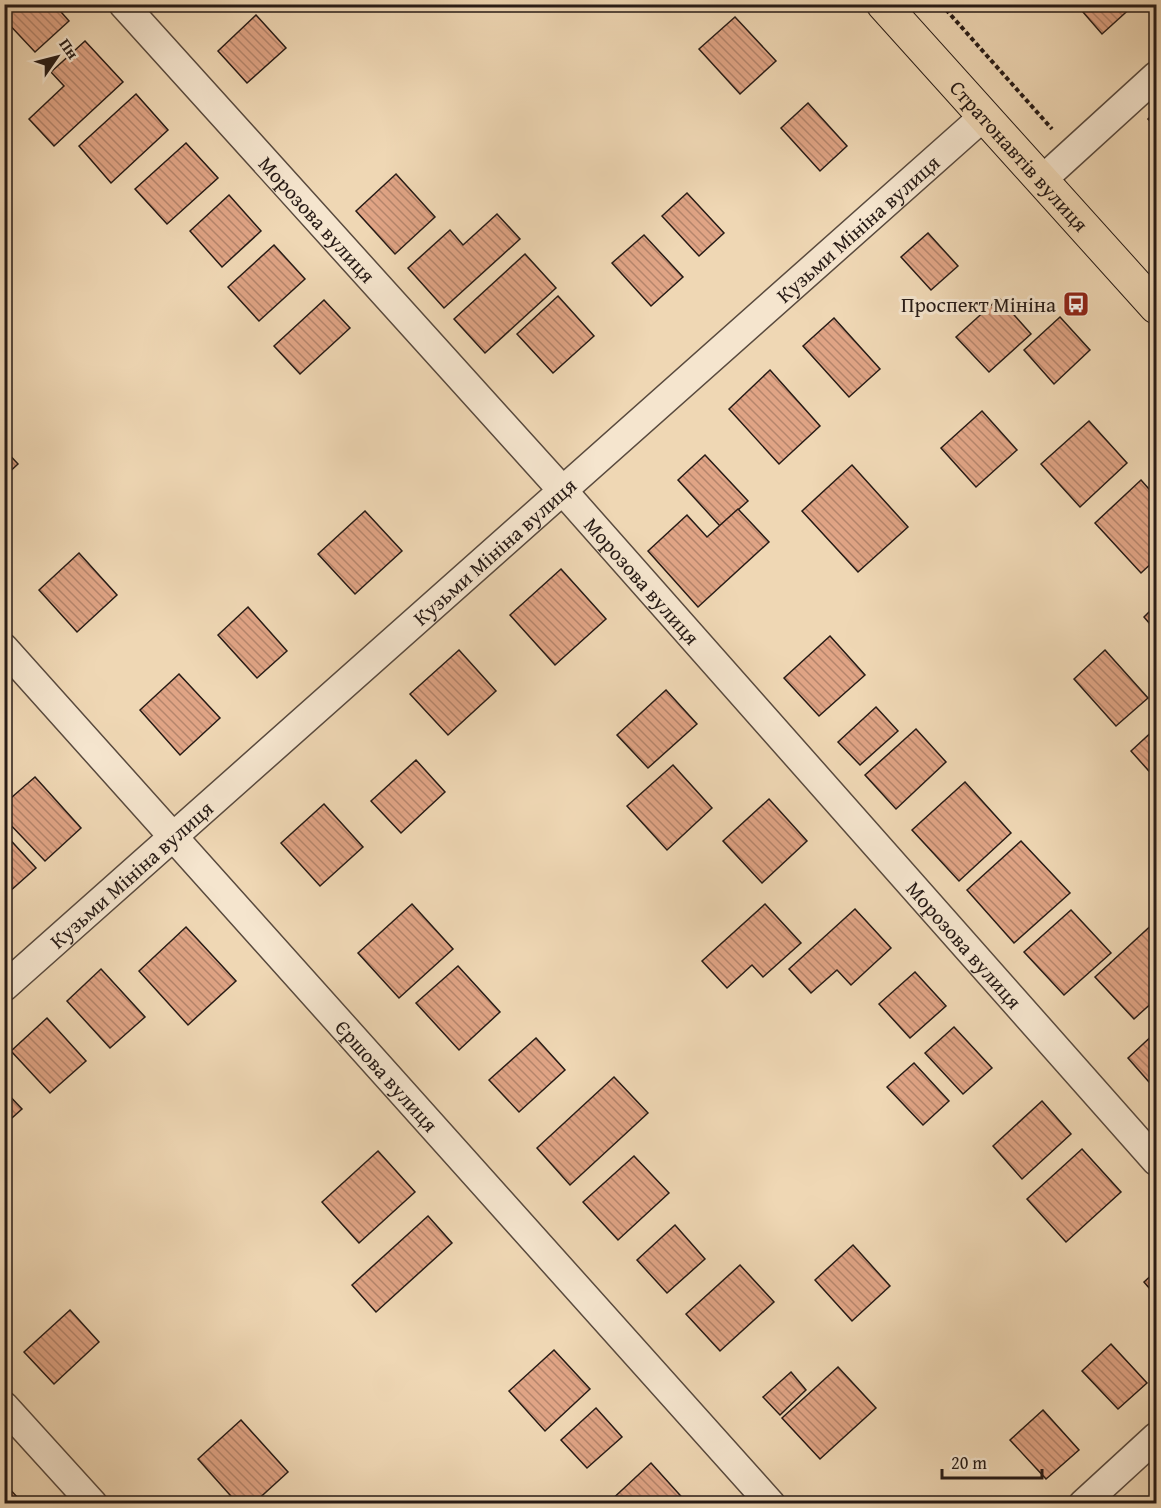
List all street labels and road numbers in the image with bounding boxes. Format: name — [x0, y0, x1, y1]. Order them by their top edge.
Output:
street label: Стратонавтів вулиця — [943, 73, 1096, 239]
street label: Кузьми Мініна вулиця — [769, 147, 947, 310]
street label: Морозова вулиця — [252, 149, 383, 290]
street label: Кузьми Мініна вулиця — [406, 470, 583, 632]
street label: Морозова вулиця — [577, 510, 708, 652]
street label: Кузьми Мініна вулиця — [42, 793, 220, 955]
street label: Морозова вулиця — [899, 874, 1030, 1016]
street label: Єршова вулиця — [328, 1012, 446, 1139]

